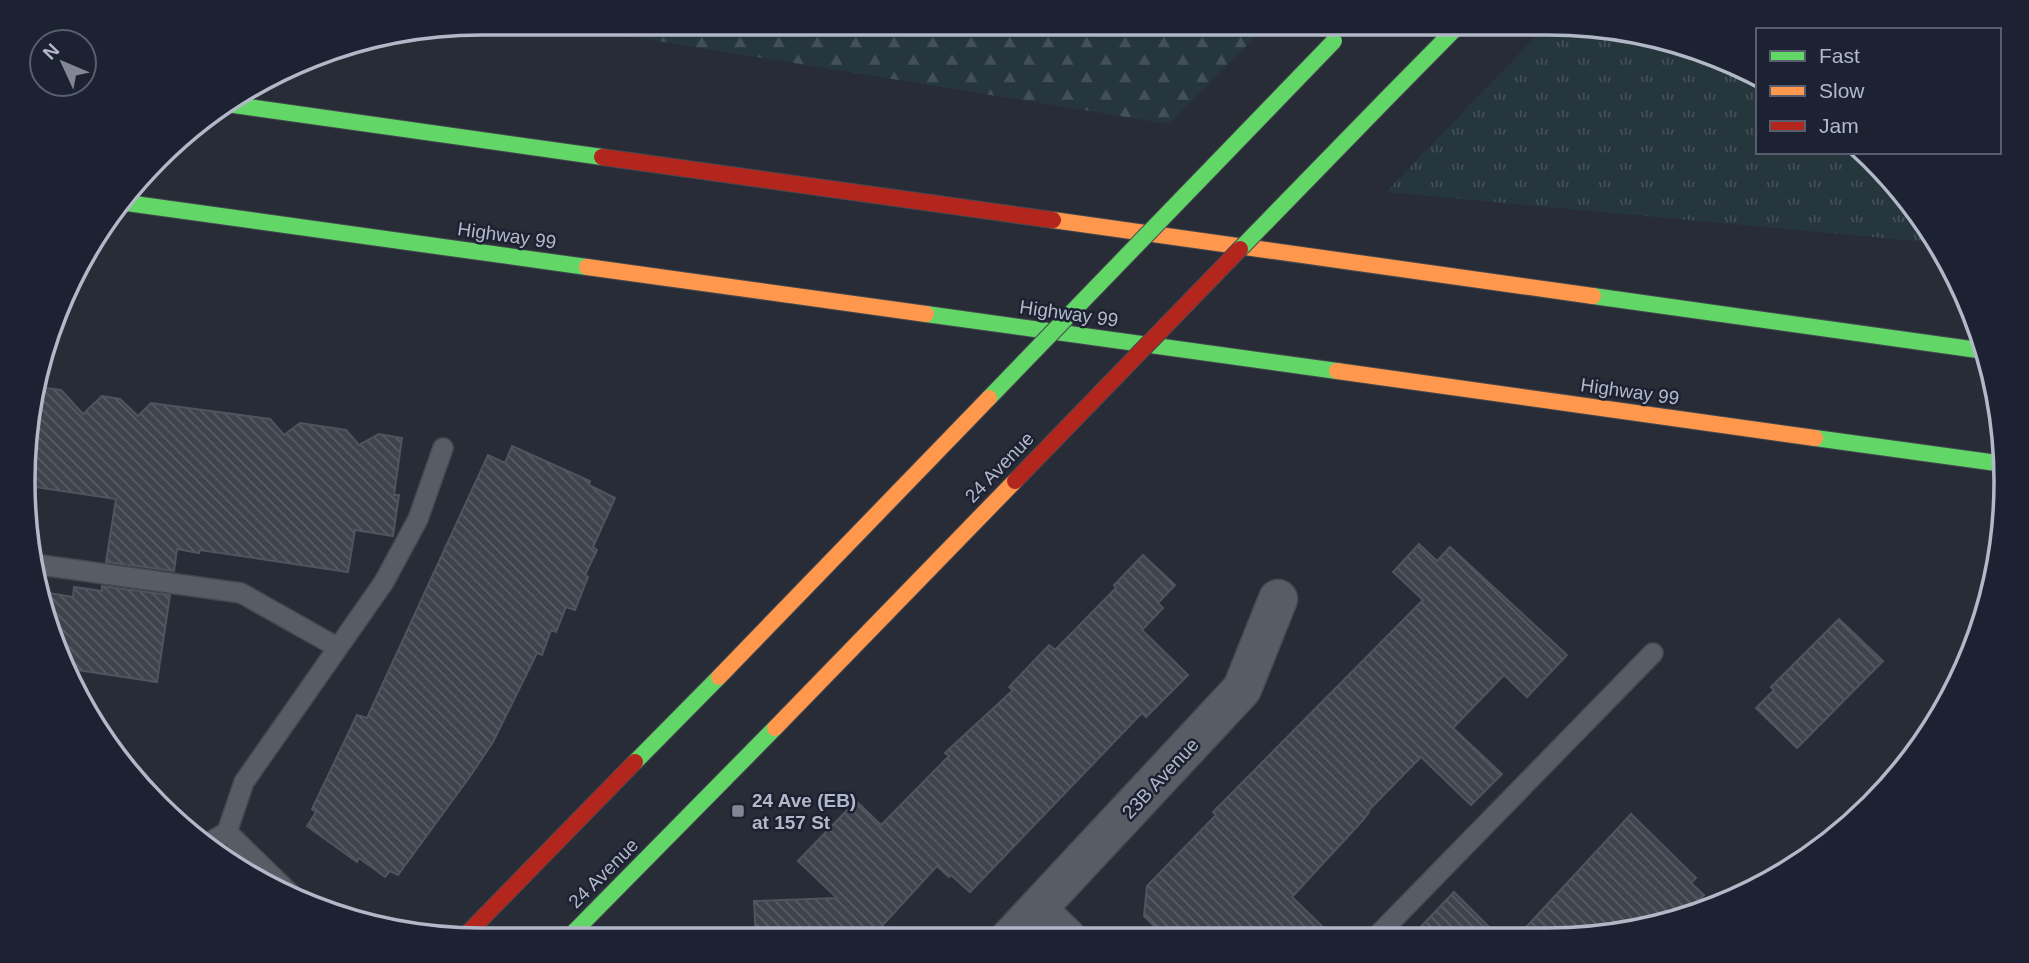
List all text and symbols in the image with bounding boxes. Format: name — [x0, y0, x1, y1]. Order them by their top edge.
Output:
north arrow — [28, 28, 98, 98]
legend — [1756, 28, 2001, 154]
text: N — [39, 39, 63, 64]
text: Fast — [1819, 44, 1860, 67]
text: Slow — [1819, 79, 1865, 102]
text: Jam — [1819, 114, 1859, 137]
street label: Highway 99 — [456, 218, 558, 253]
street label: Highway 99 — [1018, 296, 1120, 331]
street label: Highway 99 — [1579, 374, 1681, 409]
street label: 24 Avenue — [961, 428, 1038, 507]
street label: 23B Avenue — [1118, 734, 1203, 823]
place label: 24 Ave (EB) at 157 St — [752, 790, 856, 833]
marker: 24 Ave (EB) at 157 St — [730, 803, 746, 819]
street label: 24 Avenue — [564, 834, 642, 912]

